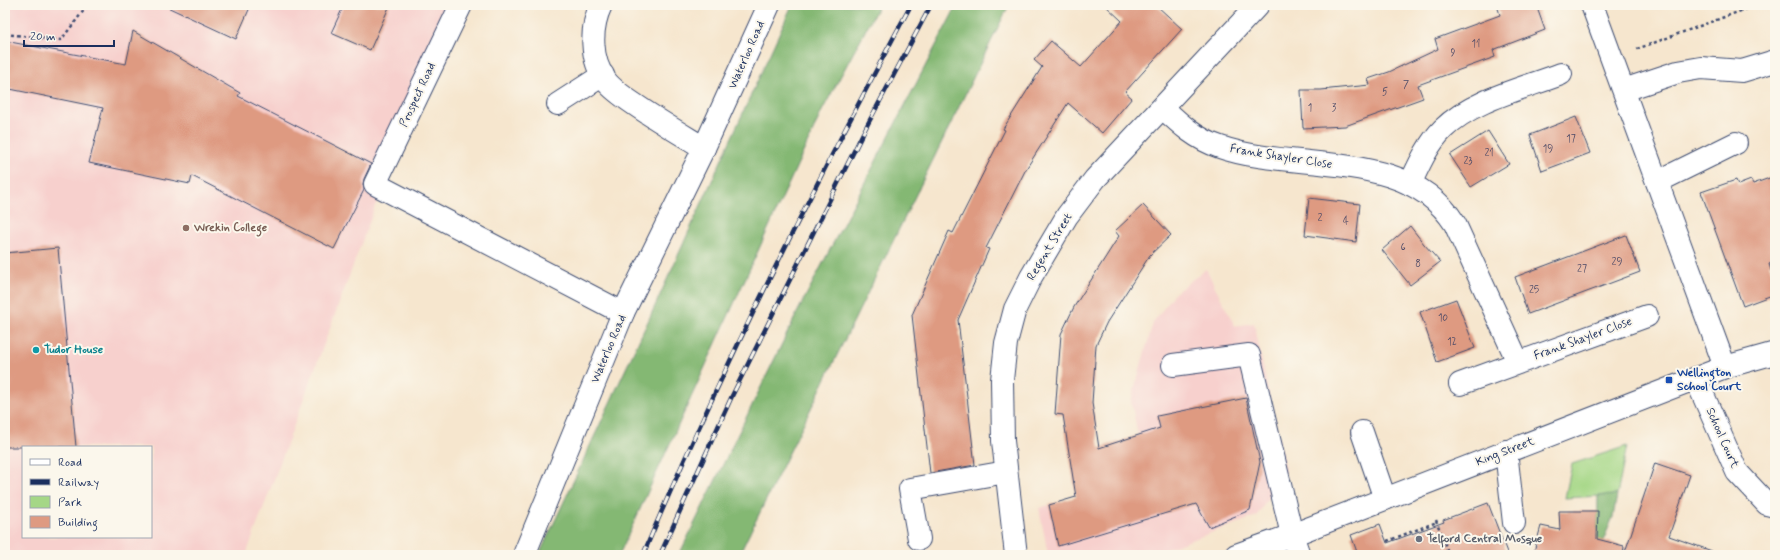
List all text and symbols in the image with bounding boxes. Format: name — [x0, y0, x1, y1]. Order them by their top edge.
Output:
street label: Waterloo Road — [725, 18, 769, 92]
scale bar — [24, 22, 114, 48]
text: 20 m — [30, 29, 56, 45]
house number: 11 — [1472, 38, 1480, 51]
house number: 9 — [1451, 47, 1456, 60]
street label: Prospect Road — [396, 60, 440, 130]
house number: 7 — [1403, 79, 1409, 92]
house number: 5 — [1382, 86, 1388, 99]
house number: 1 — [1308, 102, 1312, 115]
house number: 3 — [1332, 102, 1337, 115]
house number: 17 — [1566, 133, 1576, 146]
street label: Frank Shayler Close — [1229, 141, 1333, 173]
house number: 19 — [1543, 143, 1553, 156]
house number: 21 — [1484, 147, 1494, 160]
house number: 23 — [1463, 155, 1473, 168]
street label: Regent Street — [1024, 210, 1077, 284]
house number: 2 — [1318, 212, 1323, 225]
house number: 4 — [1343, 215, 1349, 228]
place label: Wrekin College — [193, 220, 268, 237]
marker: Wrekin College — [181, 223, 191, 233]
house number: 6 — [1400, 241, 1406, 254]
house number: 29 — [1612, 256, 1622, 269]
house number: 8 — [1415, 258, 1421, 271]
house number: 27 — [1577, 263, 1587, 276]
house number: 25 — [1529, 284, 1539, 297]
street label: Waterloo Road — [587, 312, 631, 386]
house number: 10 — [1438, 312, 1448, 325]
street label: Frank Shayler Close — [1532, 314, 1634, 364]
house number: 12 — [1447, 336, 1457, 349]
place label: Tudor House — [44, 342, 104, 358]
marker: Tudor House — [31, 345, 41, 355]
place label: Wellington School Court — [1676, 365, 1742, 395]
marker: Wellington School Court — [1664, 375, 1674, 385]
street label: School Court — [1702, 405, 1742, 471]
street label: King Street — [1473, 434, 1537, 470]
legend — [22, 446, 152, 538]
text: Road — [58, 455, 82, 471]
text: Railway — [58, 475, 100, 491]
text: Park — [58, 495, 82, 511]
text: Building — [58, 515, 98, 532]
place label: Telford Central Mosque — [1427, 531, 1543, 548]
marker: Telford Central Mosque — [1414, 534, 1424, 544]

